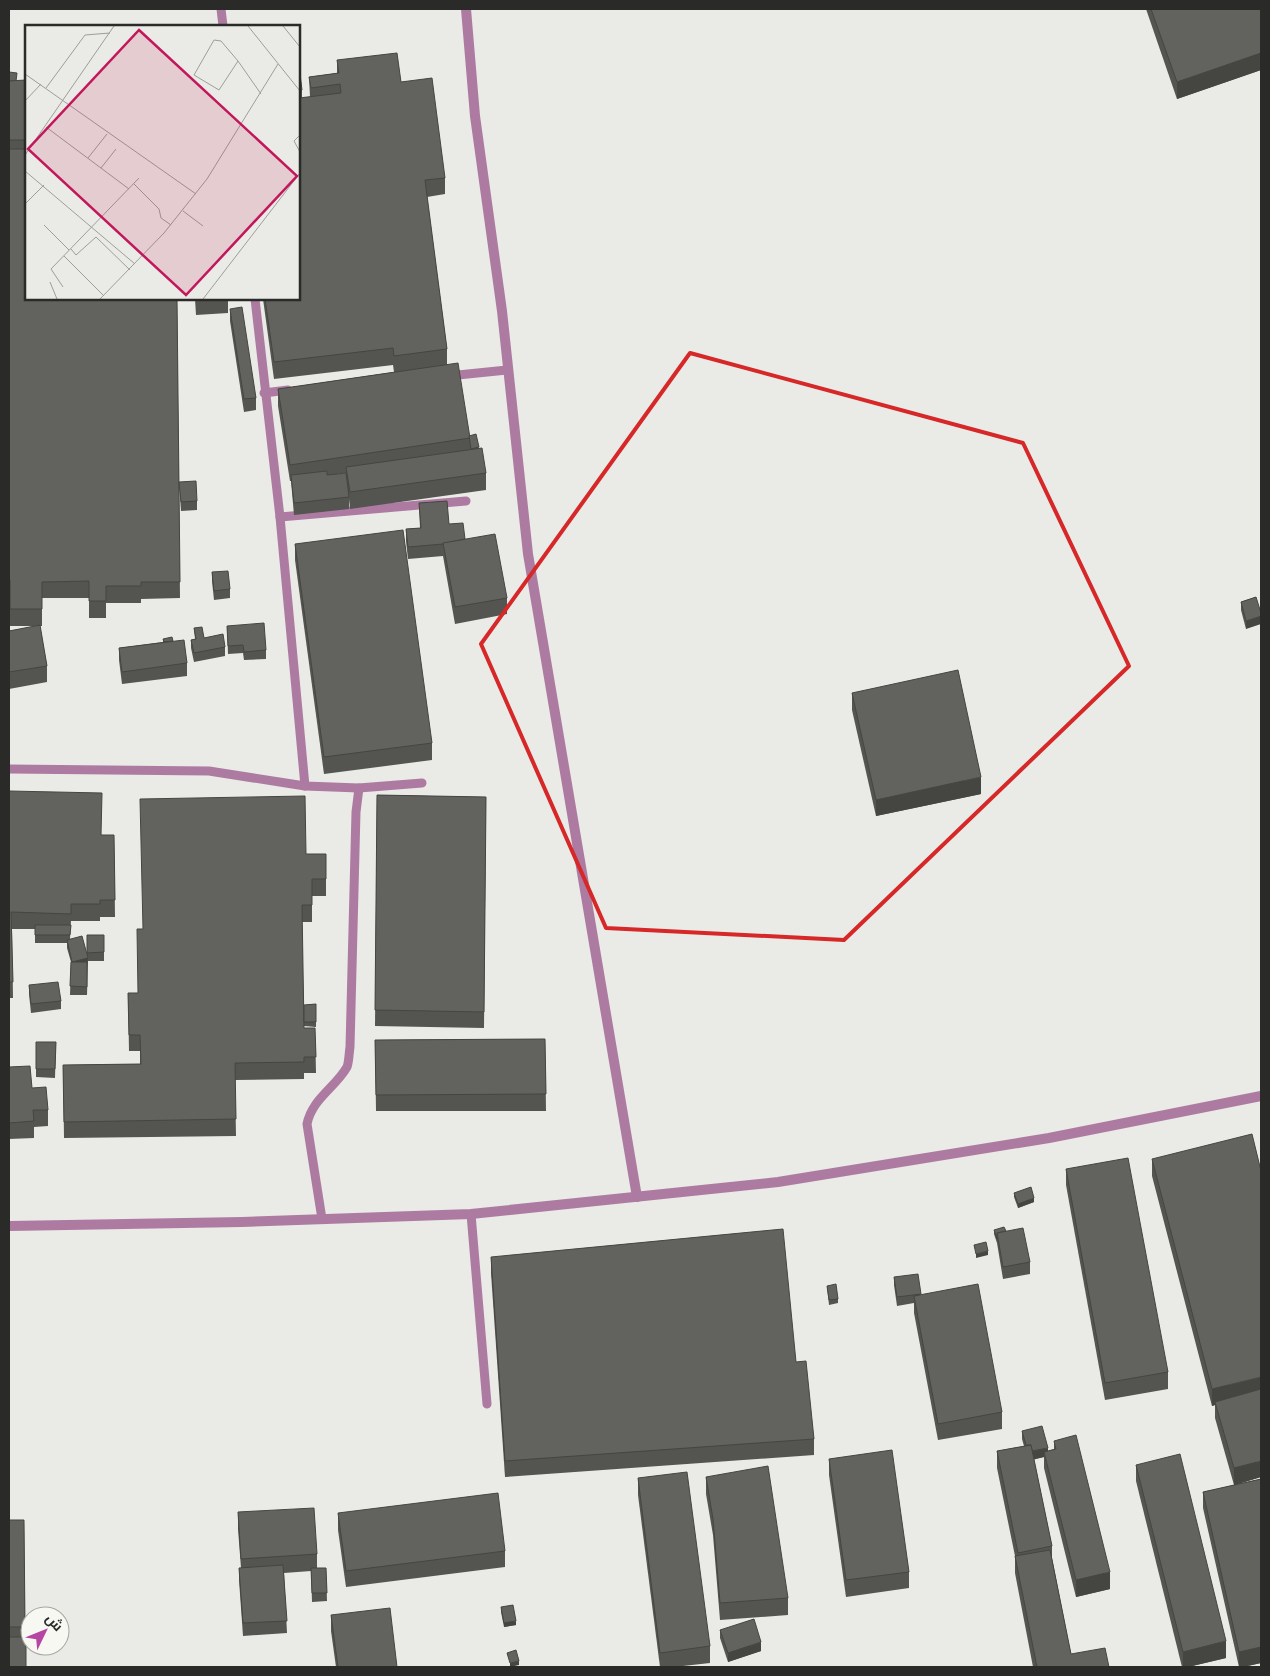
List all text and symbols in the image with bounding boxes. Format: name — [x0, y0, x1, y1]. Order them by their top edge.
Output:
inset map — [25, 25, 300, 300]
north arrow — [20, 1606, 70, 1656]
text: ش — [42, 1609, 67, 1635]

